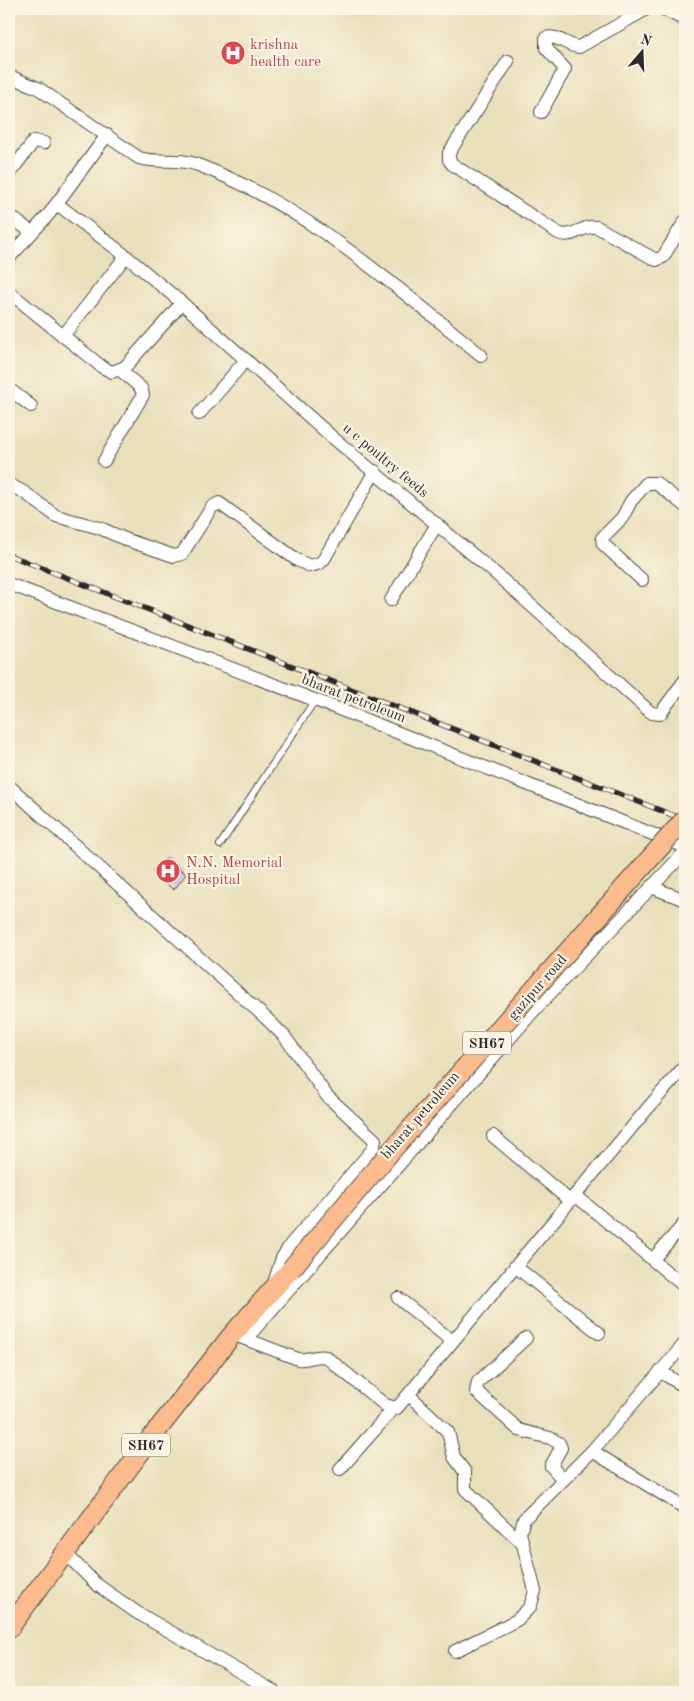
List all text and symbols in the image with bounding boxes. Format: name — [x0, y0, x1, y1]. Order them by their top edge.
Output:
north arrow — [616, 28, 666, 78]
text: N — [639, 32, 654, 49]
place label: krishna health care — [250, 38, 321, 70]
hospital icon: krishna health care — [220, 40, 246, 66]
street label: u c poultry feeds — [339, 421, 431, 501]
street label: bharat petroleum — [299, 673, 408, 726]
place label: N.N. Memorial Hospital — [186, 856, 282, 888]
hospital icon: N.N. Memorial Hospital — [155, 858, 181, 884]
street label: gazipur road — [506, 952, 571, 1024]
road number: SH67 — [463, 1032, 511, 1054]
street label: bharat petroleum — [379, 1069, 463, 1163]
road number: SH67 — [122, 1434, 170, 1456]

